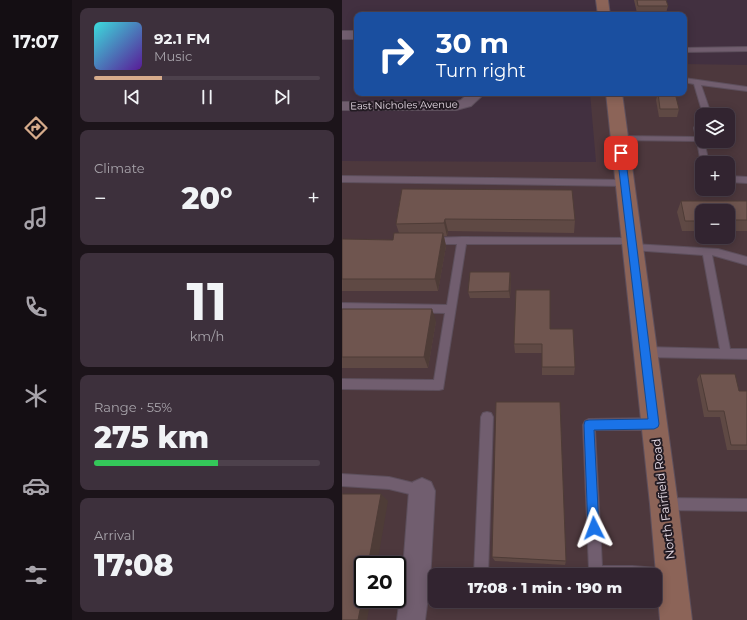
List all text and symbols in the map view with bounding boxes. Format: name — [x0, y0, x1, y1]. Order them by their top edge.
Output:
text: 30 m — [436, 26, 509, 60]
icon: right — [370, 28, 422, 80]
text: 92.1 FM — [154, 29, 210, 48]
text: 17:07 — [13, 31, 59, 53]
text: Music — [154, 48, 192, 64]
text: Turn right — [436, 60, 526, 82]
icon: previous — [121, 86, 143, 108]
icon: pause — [196, 86, 218, 108]
icon: next — [271, 86, 293, 108]
street label: East Nicholes Avenue — [350, 98, 458, 112]
map controls — [695, 108, 735, 244]
button: layers — [695, 108, 735, 148]
icon: directions — [22, 114, 50, 142]
pin — [604, 136, 638, 170]
icon: arrive — [610, 142, 632, 164]
button: + — [695, 156, 735, 196]
text: Climate — [94, 160, 145, 176]
text: 20° — [181, 180, 233, 217]
text: − — [94, 185, 107, 212]
text: + — [307, 185, 320, 212]
icon: music — [22, 204, 50, 232]
button: − — [695, 204, 735, 244]
text: 11 — [187, 270, 227, 333]
icon: phone — [22, 293, 50, 321]
text: km/h — [190, 328, 224, 344]
icon: climate — [22, 382, 50, 410]
text: Range · 55% — [94, 399, 172, 415]
text: 275 km — [94, 419, 209, 456]
street label: North Fairfield Road — [648, 438, 678, 560]
icon: car — [22, 472, 50, 500]
position arrow — [573, 507, 615, 549]
text: Arrival — [94, 527, 135, 543]
text: 17:08 — [94, 547, 174, 584]
speed limit sign: 20 — [354, 556, 406, 608]
icon: filters — [22, 561, 50, 589]
text: 17:08 · 1 min · 190 m — [468, 578, 622, 597]

